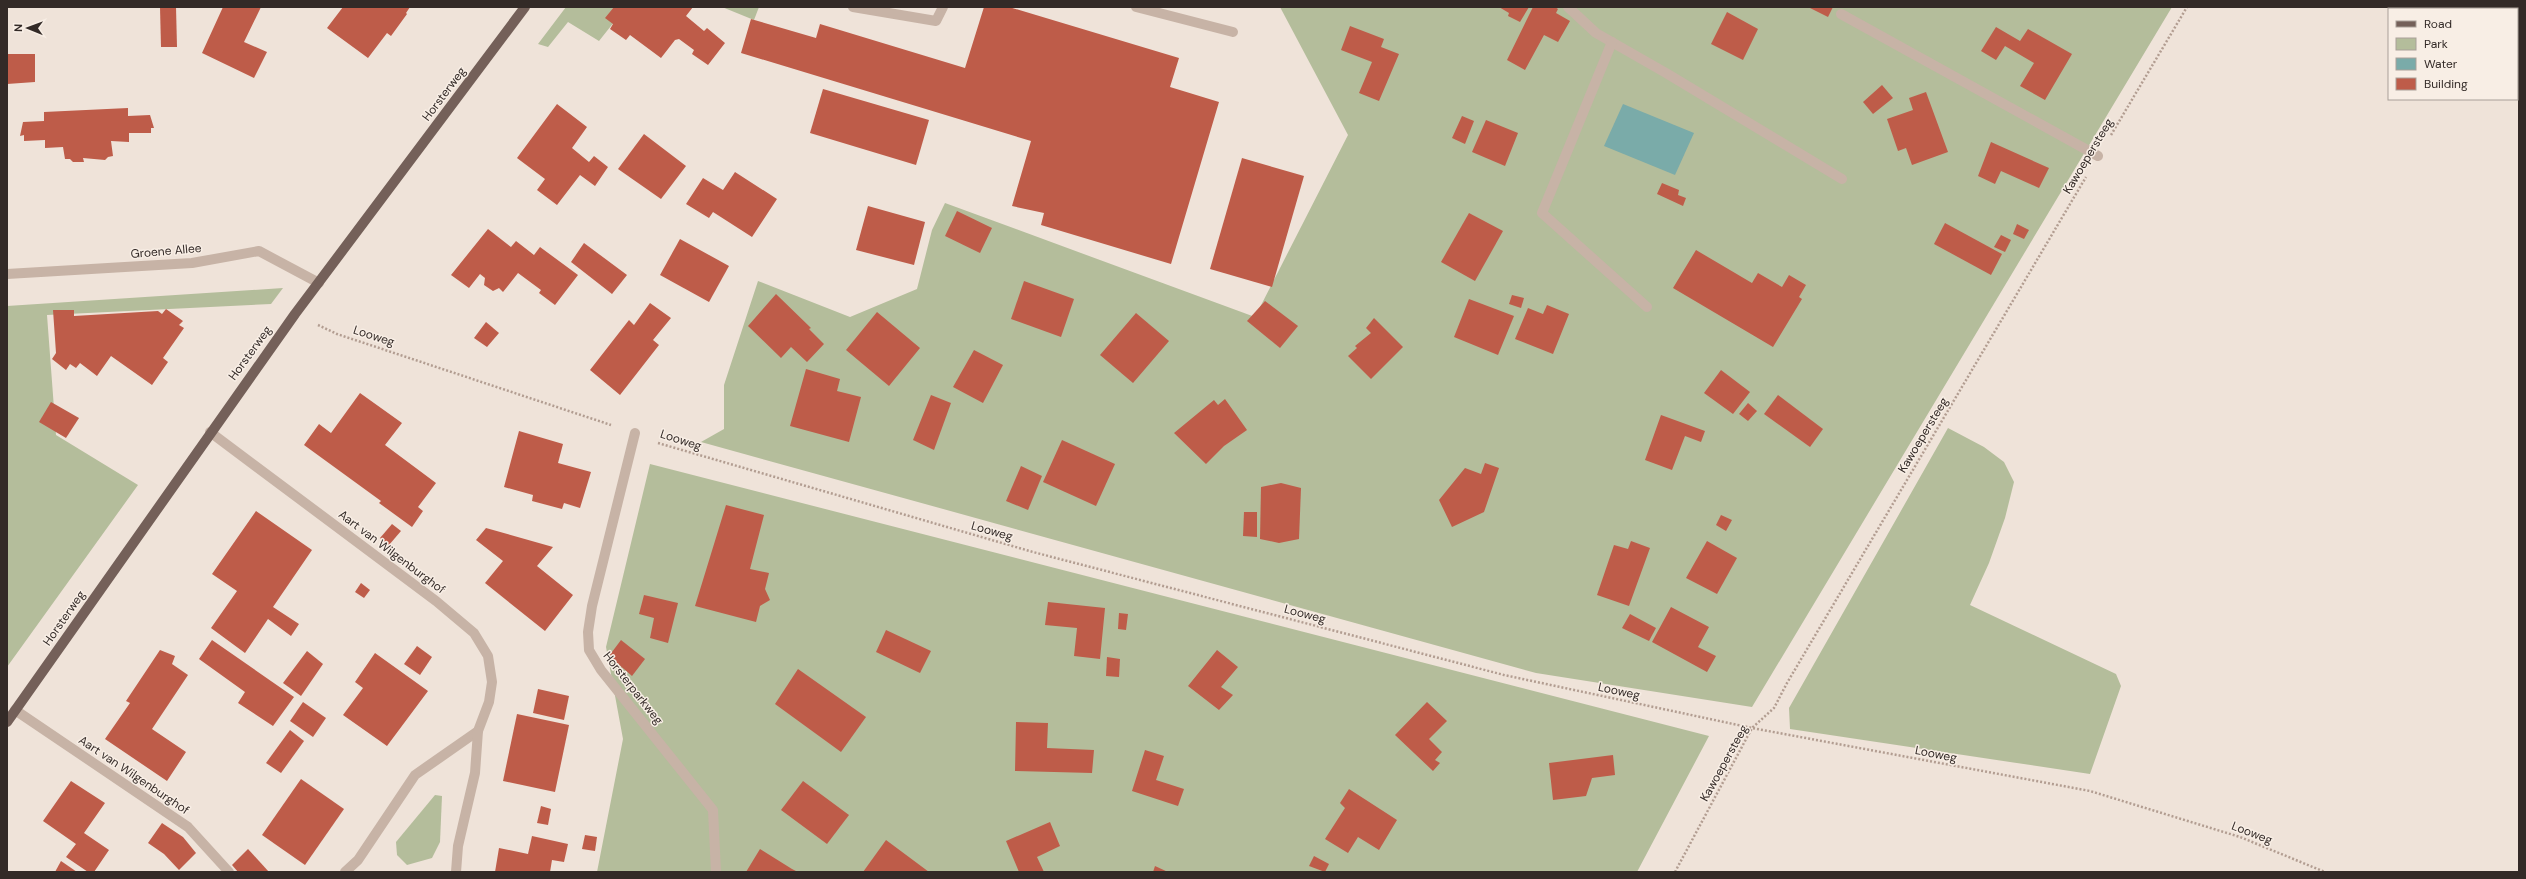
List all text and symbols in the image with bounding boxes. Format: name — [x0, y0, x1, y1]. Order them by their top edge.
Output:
north arrow — [8, 8, 48, 48]
legend — [2388, 8, 2518, 100]
text: Road — [2424, 16, 2452, 32]
text: N — [11, 24, 25, 32]
text: Park — [2424, 36, 2448, 52]
text: Water — [2424, 56, 2458, 72]
street label: Horsterweg — [418, 64, 470, 124]
text: Building — [2424, 76, 2468, 92]
street label: Kawoepersteeg — [2059, 115, 2117, 197]
street label: Groene Allee — [130, 240, 202, 262]
street label: Horsterweg — [225, 322, 275, 383]
street label: Looweg — [351, 322, 397, 350]
street label: Kawoepersteeg — [1894, 394, 1952, 476]
street label: Looweg — [658, 426, 704, 454]
street label: Aart van Wilgenburghof — [335, 506, 449, 598]
street label: Looweg — [969, 517, 1015, 545]
street label: Horsterweg — [39, 587, 89, 649]
street label: Looweg — [1282, 601, 1328, 627]
street label: Horsterparkweg — [600, 648, 667, 728]
street label: Looweg — [1597, 679, 1642, 703]
street label: Kawoepersteeg — [1696, 722, 1752, 804]
street label: Aart van Wilgenburghof — [76, 732, 192, 818]
street label: Looweg — [1914, 742, 1959, 766]
street label: Looweg — [2229, 818, 2275, 848]

